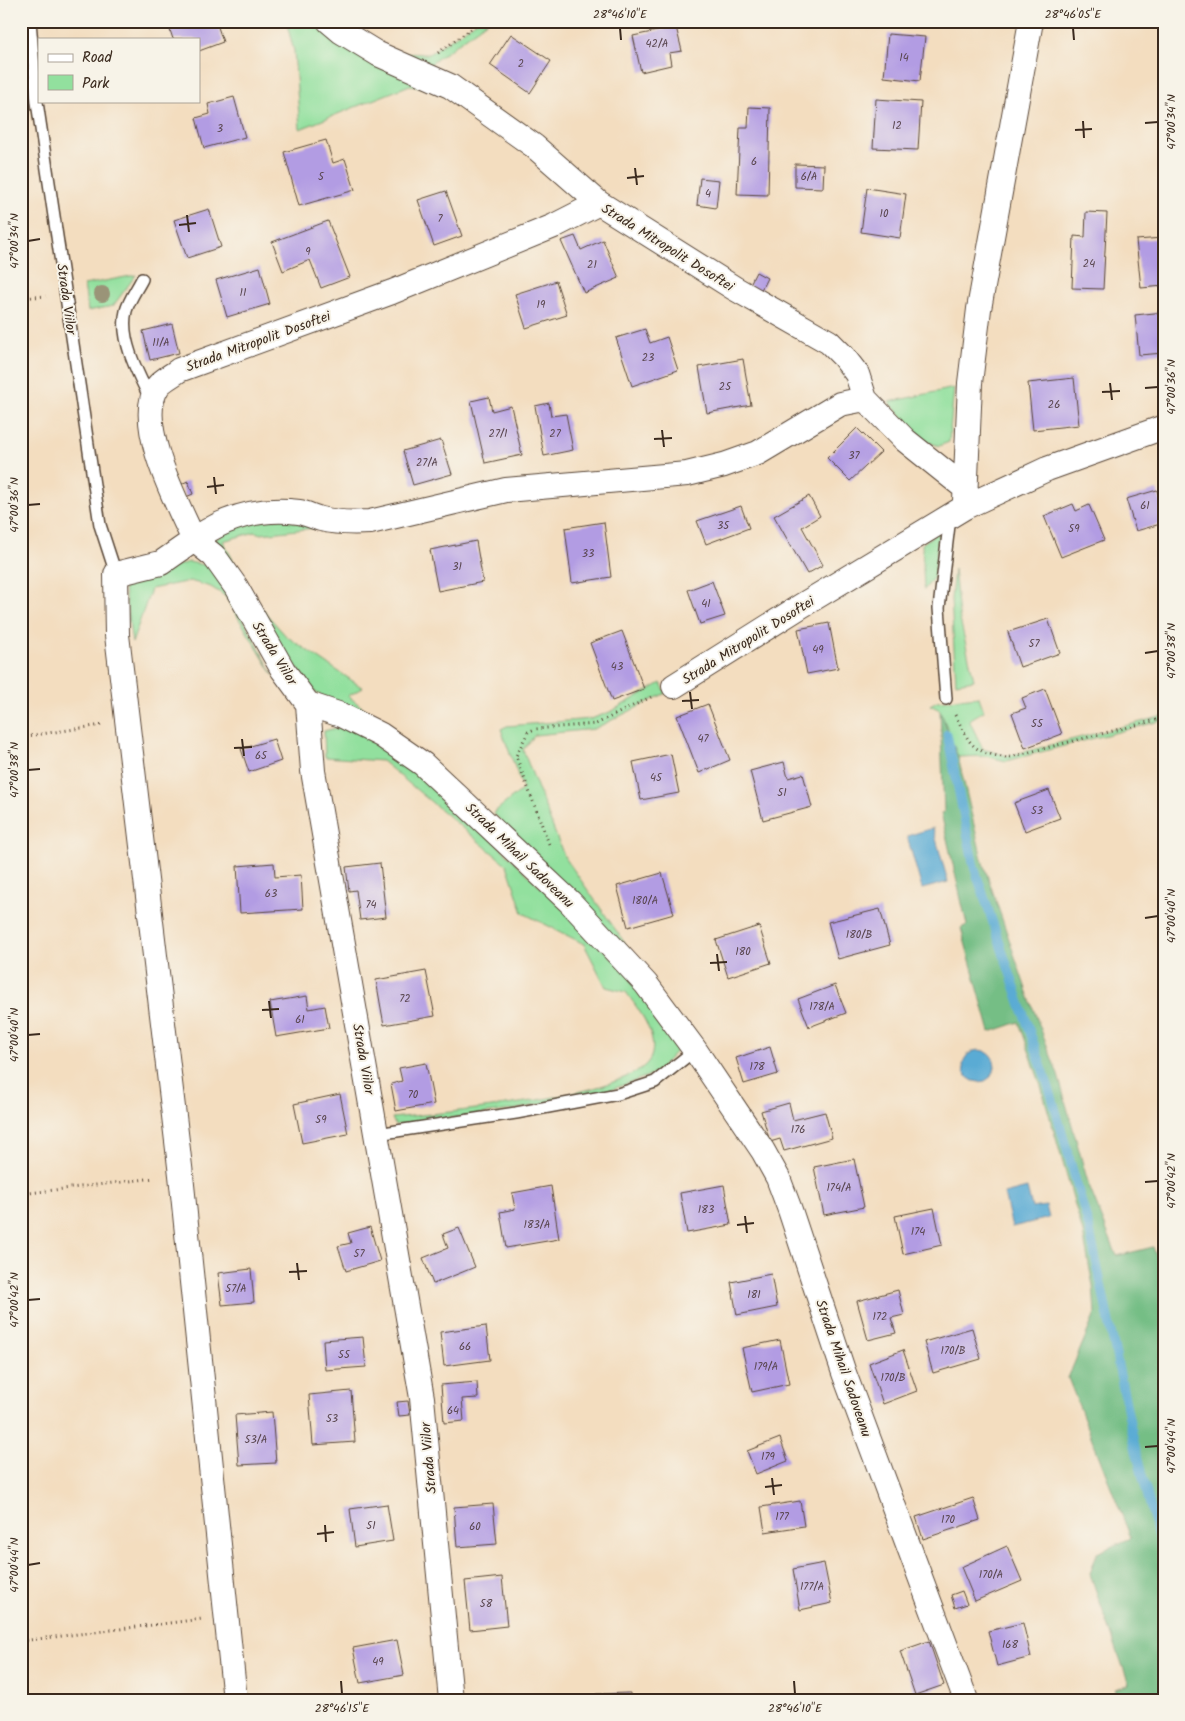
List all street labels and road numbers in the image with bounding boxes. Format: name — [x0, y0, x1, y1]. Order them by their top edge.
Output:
street label: Strada Mitropolit Dosoftei — [597, 198, 739, 298]
street label: Strada Viilor — [50, 262, 82, 338]
street label: Strada Mitropolit Dosoftei — [183, 305, 335, 378]
street label: Strada Mitropolit Dosoftei — [678, 591, 820, 691]
street label: Strada Viilor — [246, 617, 303, 691]
street label: Strada Mihail Sadoveanu — [460, 798, 579, 914]
street label: Strada Viilor — [346, 1022, 380, 1098]
street label: Strada Mihail Sadoveanu — [809, 1297, 877, 1440]
street label: Strada Viilor — [415, 1420, 443, 1495]

